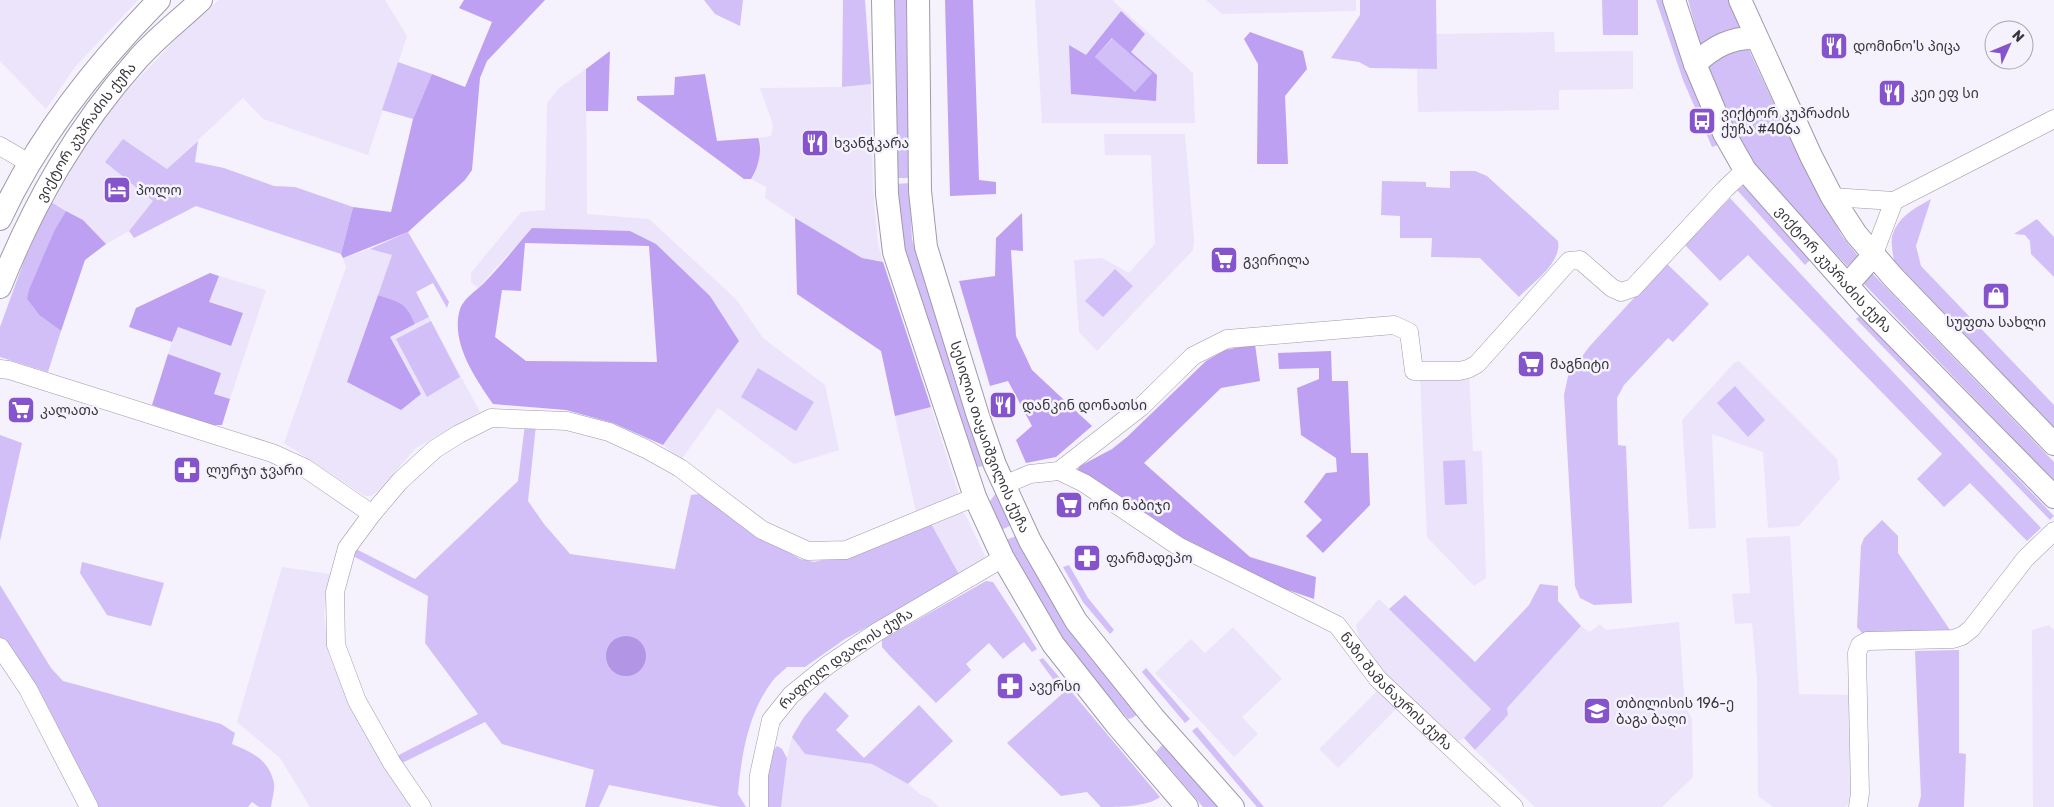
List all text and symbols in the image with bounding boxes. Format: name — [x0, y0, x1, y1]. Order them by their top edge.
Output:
north arrow — [1984, 20, 2034, 70]
text: N — [2008, 27, 2028, 46]
restaurant icon: დომინო'ს პიცა — [1819, 31, 1849, 61]
place label: დომინო'ს პიცა — [1853, 38, 1961, 55]
street label: ვიქტორ კუპრაძის ქუჩა — [33, 59, 140, 205]
restaurant icon: კეი ეფ სი — [1877, 78, 1907, 108]
place label: კეი ეფ სი — [1911, 85, 1979, 102]
place label: ვიქტორ კუპრაძის ქუჩა #406ა — [1721, 105, 1850, 138]
bus stop icon: ვიქტორ კუპრაძის ქუჩა #406ა — [1687, 106, 1717, 136]
restaurant icon: ხვანჭკარა — [800, 128, 830, 158]
place label: ხვანჭკარა — [834, 135, 909, 152]
hotel icon: პოლო — [102, 175, 132, 205]
place label: პოლო — [136, 182, 182, 199]
street label: ვიქტორ კუპრაძის ქუჩა — [1772, 203, 1895, 336]
supermarket icon: გვირილა — [1209, 245, 1239, 275]
place label: გვირილა — [1243, 252, 1310, 269]
shop icon: სუფთა სახლი — [1981, 281, 2011, 311]
place label: სუფთა სახლი — [1946, 314, 2046, 331]
street label: სესილია თაყაიშვილის ქუჩა — [946, 339, 1033, 536]
supermarket icon: მაგნიტი — [1516, 349, 1546, 379]
place label: მაგნიტი — [1550, 356, 1609, 373]
restaurant icon: დანკინ დონათსი — [988, 390, 1018, 420]
supermarket icon: კალათა — [6, 395, 36, 425]
place label: დანკინ დონათსი — [1022, 397, 1147, 414]
place label: კალათა — [40, 402, 99, 419]
pharmacy icon: ლურჯი ჯვარი — [172, 455, 202, 485]
place label: ლურჯი ჯვარი — [206, 462, 303, 479]
supermarket icon: ორი ნაბიჯი — [1054, 490, 1084, 520]
place label: ორი ნაბიჯი — [1088, 497, 1170, 514]
pharmacy icon: ფარმადეპო — [1072, 543, 1102, 573]
place label: ფარმადეპო — [1106, 550, 1192, 567]
street label: რაფიელ დვალის ქუჩა — [775, 605, 916, 712]
street label: ნაზი შამანაურის ქუჩა — [1336, 629, 1456, 754]
pharmacy icon: ავერსი — [995, 671, 1025, 701]
place label: ავერსი — [1029, 678, 1081, 695]
place label: თბილისის 196-ე ბაგა ბაღი — [1616, 695, 1734, 728]
school or university icon: თბილისის 196-ე ბაგა ბაღი — [1582, 696, 1612, 726]

